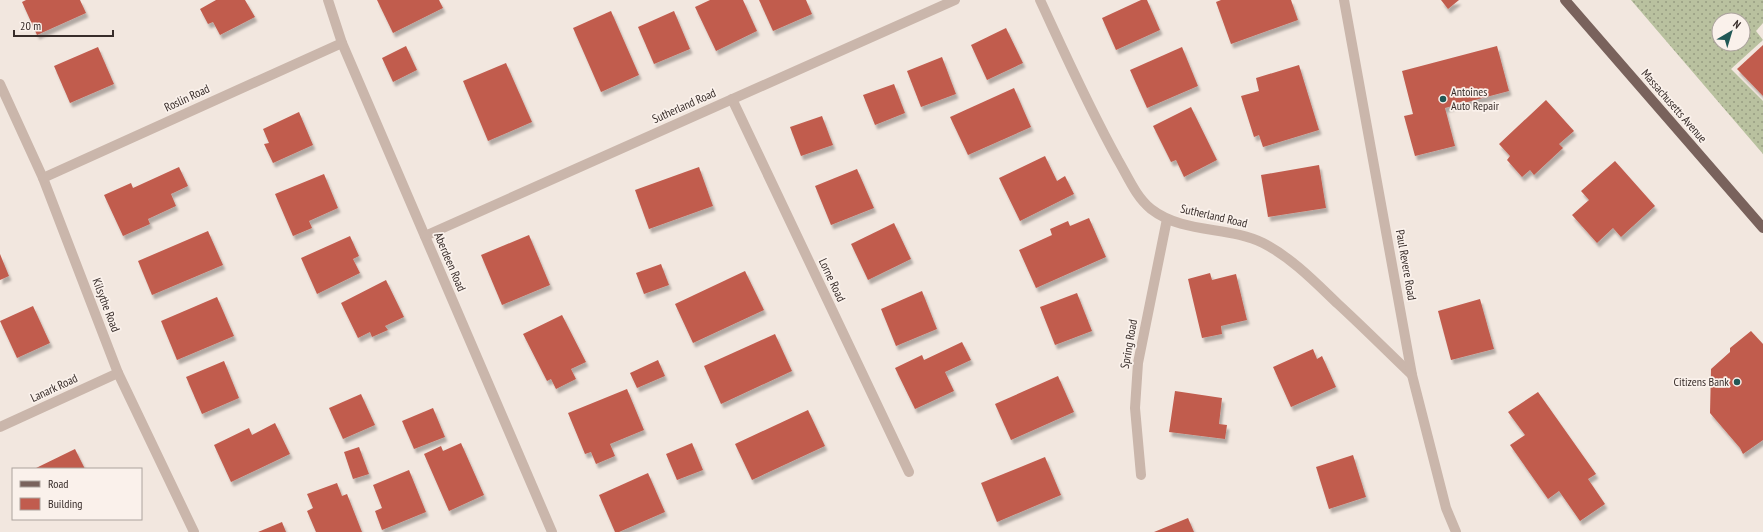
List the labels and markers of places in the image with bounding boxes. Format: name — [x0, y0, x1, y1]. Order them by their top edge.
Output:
place label: Antoines Auto Repair — [1451, 84, 1500, 113]
marker: Antoines Auto Repair — [1438, 94, 1448, 104]
place label: Citizens Bank — [1674, 374, 1729, 389]
marker: Citizens Bank — [1732, 377, 1742, 387]

